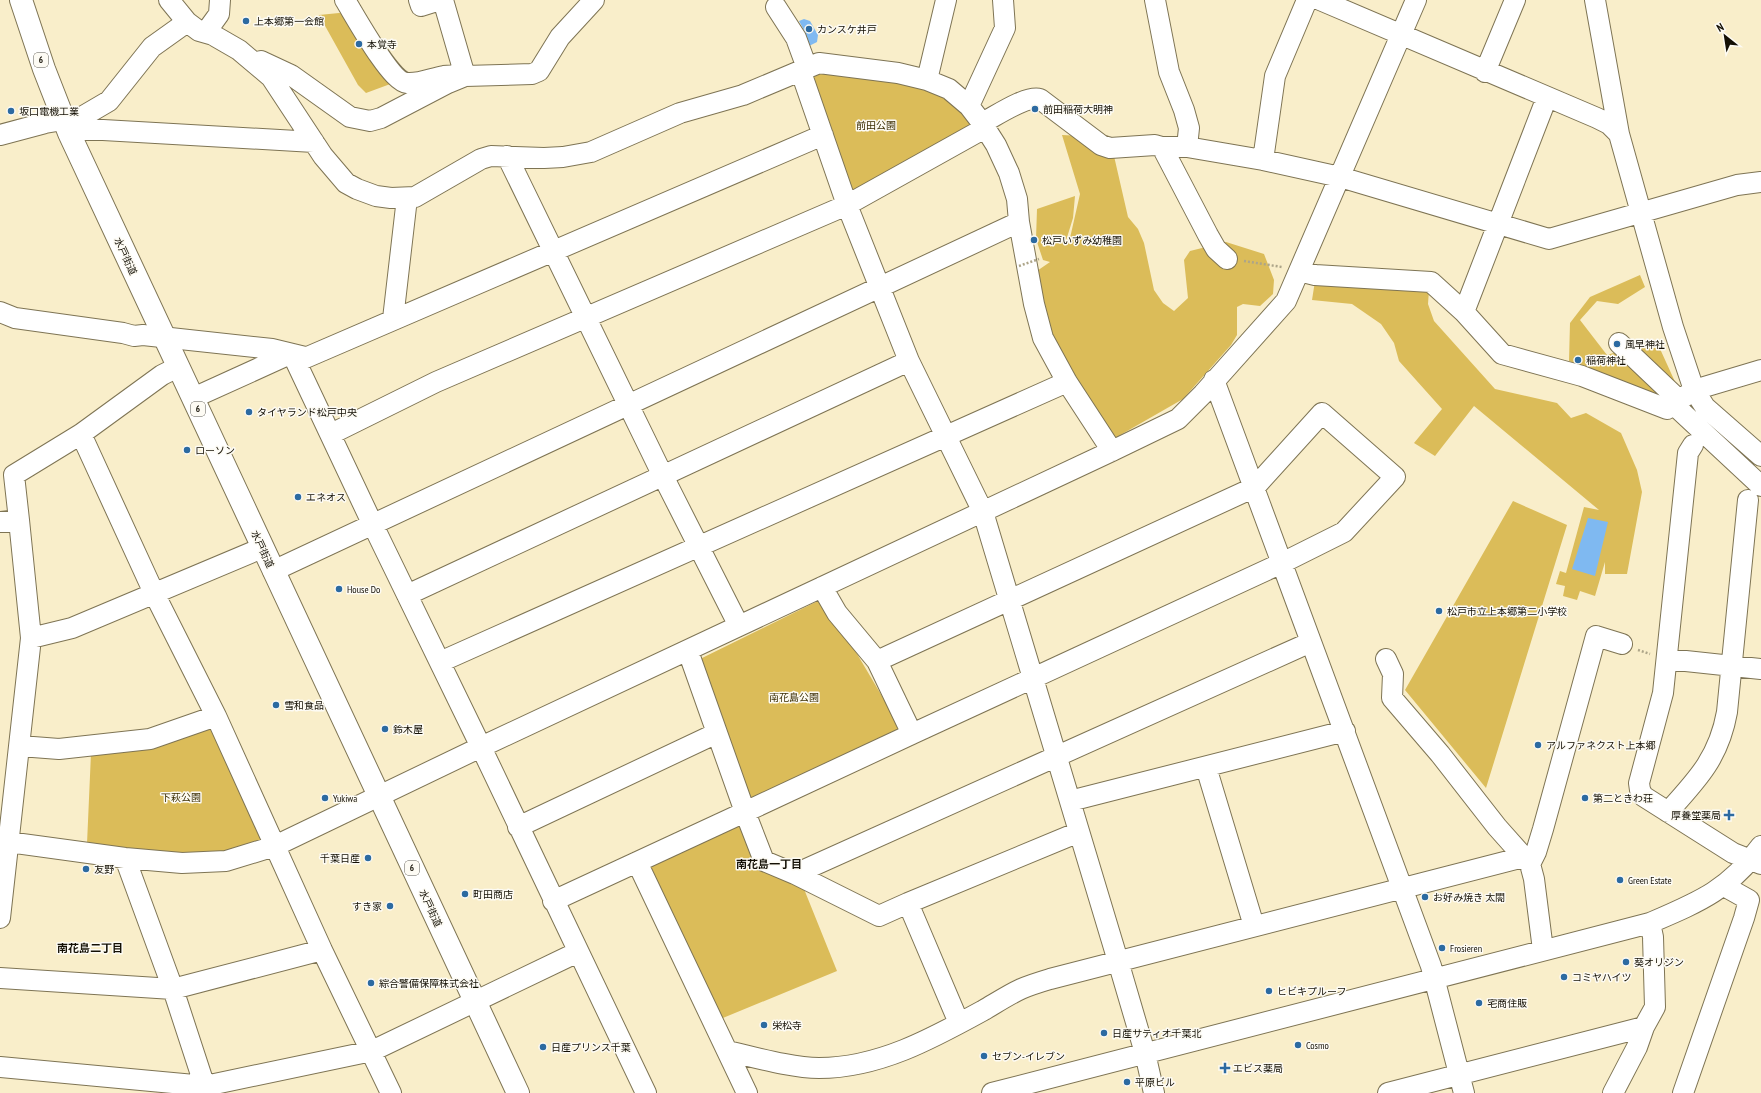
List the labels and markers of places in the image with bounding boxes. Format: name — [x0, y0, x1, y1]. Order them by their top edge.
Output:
place label: 上本郷第一会館 — [254, 15, 324, 28]
marker: 上本郷第一会館 — [241, 16, 251, 26]
place label: カンスケ井戸 — [817, 23, 877, 36]
marker: カンスケ井戸 — [804, 24, 814, 34]
place label: 本覚寺 — [367, 38, 397, 51]
marker: 本覚寺 — [354, 39, 364, 49]
place label: 前田稲荷大明神 — [1043, 103, 1113, 116]
marker: 前田稲荷大明神 — [1030, 104, 1040, 114]
place label: 坂口電機工業 — [19, 105, 79, 118]
marker: 坂口電機工業 — [6, 106, 16, 116]
place label: 松戸いずみ幼稚園 — [1042, 234, 1122, 247]
marker: 松戸いずみ幼稚園 — [1029, 235, 1039, 245]
place label: 風早神社 — [1625, 338, 1665, 351]
marker: 風早神社 — [1612, 339, 1622, 349]
place label: 稲荷神社 — [1586, 354, 1626, 367]
marker: 稲荷神社 — [1573, 355, 1583, 365]
place label: タイヤランド松戸中央 — [257, 406, 358, 419]
marker: タイヤランド松戸中央 — [244, 407, 254, 417]
place label: ローソン — [195, 444, 235, 457]
marker: ローソン — [182, 445, 192, 455]
place label: エネオス — [306, 491, 346, 504]
marker: エネオス — [293, 492, 303, 502]
place label: House Do — [347, 583, 380, 596]
marker: House Do — [334, 584, 344, 594]
place label: 松戸市立上本郷第二小学校 — [1447, 605, 1567, 618]
marker: 松戸市立上本郷第二小学校 — [1434, 606, 1444, 616]
place label: 雪和食品 — [284, 699, 324, 712]
marker: 雪和食品 — [271, 700, 281, 710]
place label: 鈴木屋 — [393, 723, 423, 736]
marker: 鈴木屋 — [380, 724, 390, 734]
place label: アルファネクスト上本郷 — [1546, 739, 1656, 752]
marker: アルファネクスト上本郷 — [1533, 740, 1543, 750]
place label: Yukiwa — [333, 792, 357, 805]
place label: 第二ときわ荘 — [1593, 792, 1653, 805]
marker: Yukiwa — [320, 793, 330, 803]
marker: 第二ときわ荘 — [1580, 793, 1590, 803]
place label: 厚養堂薬局 — [1671, 809, 1721, 822]
marker: 厚養堂薬局 — [1724, 810, 1734, 820]
place label: 千葉日産 — [320, 852, 360, 865]
marker: 千葉日産 — [363, 853, 373, 863]
place label: 友野 — [94, 863, 114, 876]
marker: 友野 — [81, 864, 91, 874]
place label: Green Estate — [1628, 874, 1672, 887]
marker: Green Estate — [1615, 875, 1625, 885]
place label: 町田商店 — [473, 888, 513, 901]
marker: 町田商店 — [460, 889, 470, 899]
place label: お好み焼き 太閤 — [1433, 891, 1505, 904]
marker: お好み焼き 太閤 — [1420, 892, 1430, 902]
place label: すき家 — [352, 900, 382, 913]
marker: すき家 — [385, 901, 395, 911]
place label: Frosieren — [1450, 942, 1482, 955]
marker: Frosieren — [1437, 943, 1447, 953]
place label: 葵オリジン — [1634, 956, 1684, 969]
marker: 葵オリジン — [1621, 957, 1631, 967]
place label: コミヤハイツ — [1572, 971, 1632, 984]
marker: コミヤハイツ — [1559, 972, 1569, 982]
place label: 綜合警備保障株式会社 — [379, 977, 479, 990]
marker: 綜合警備保障株式会社 — [366, 978, 376, 988]
place label: ヒビキプルーフ — [1277, 985, 1346, 998]
marker: ヒビキプルーフ — [1264, 986, 1274, 996]
place label: 宅商住販 — [1487, 997, 1527, 1010]
marker: 宅商住販 — [1474, 998, 1484, 1008]
place label: 栄松寺 — [772, 1019, 802, 1032]
marker: 栄松寺 — [759, 1020, 769, 1030]
place label: 日産サティオ千葉北 — [1112, 1027, 1201, 1040]
marker: 日産サティオ千葉北 — [1099, 1028, 1109, 1038]
place label: Cosmo — [1306, 1039, 1329, 1052]
marker: Cosmo — [1293, 1040, 1303, 1050]
place label: 日産プリンス千葉 — [551, 1041, 631, 1054]
marker: 日産プリンス千葉 — [538, 1042, 548, 1052]
place label: セブン-イレブン — [992, 1050, 1065, 1063]
marker: セブン-イレブン — [979, 1051, 989, 1061]
place label: エビス薬局 — [1233, 1062, 1283, 1075]
marker: エビス薬局 — [1220, 1063, 1230, 1073]
place label: 平原ビル — [1135, 1076, 1175, 1089]
marker: 平原ビル — [1122, 1077, 1132, 1087]

